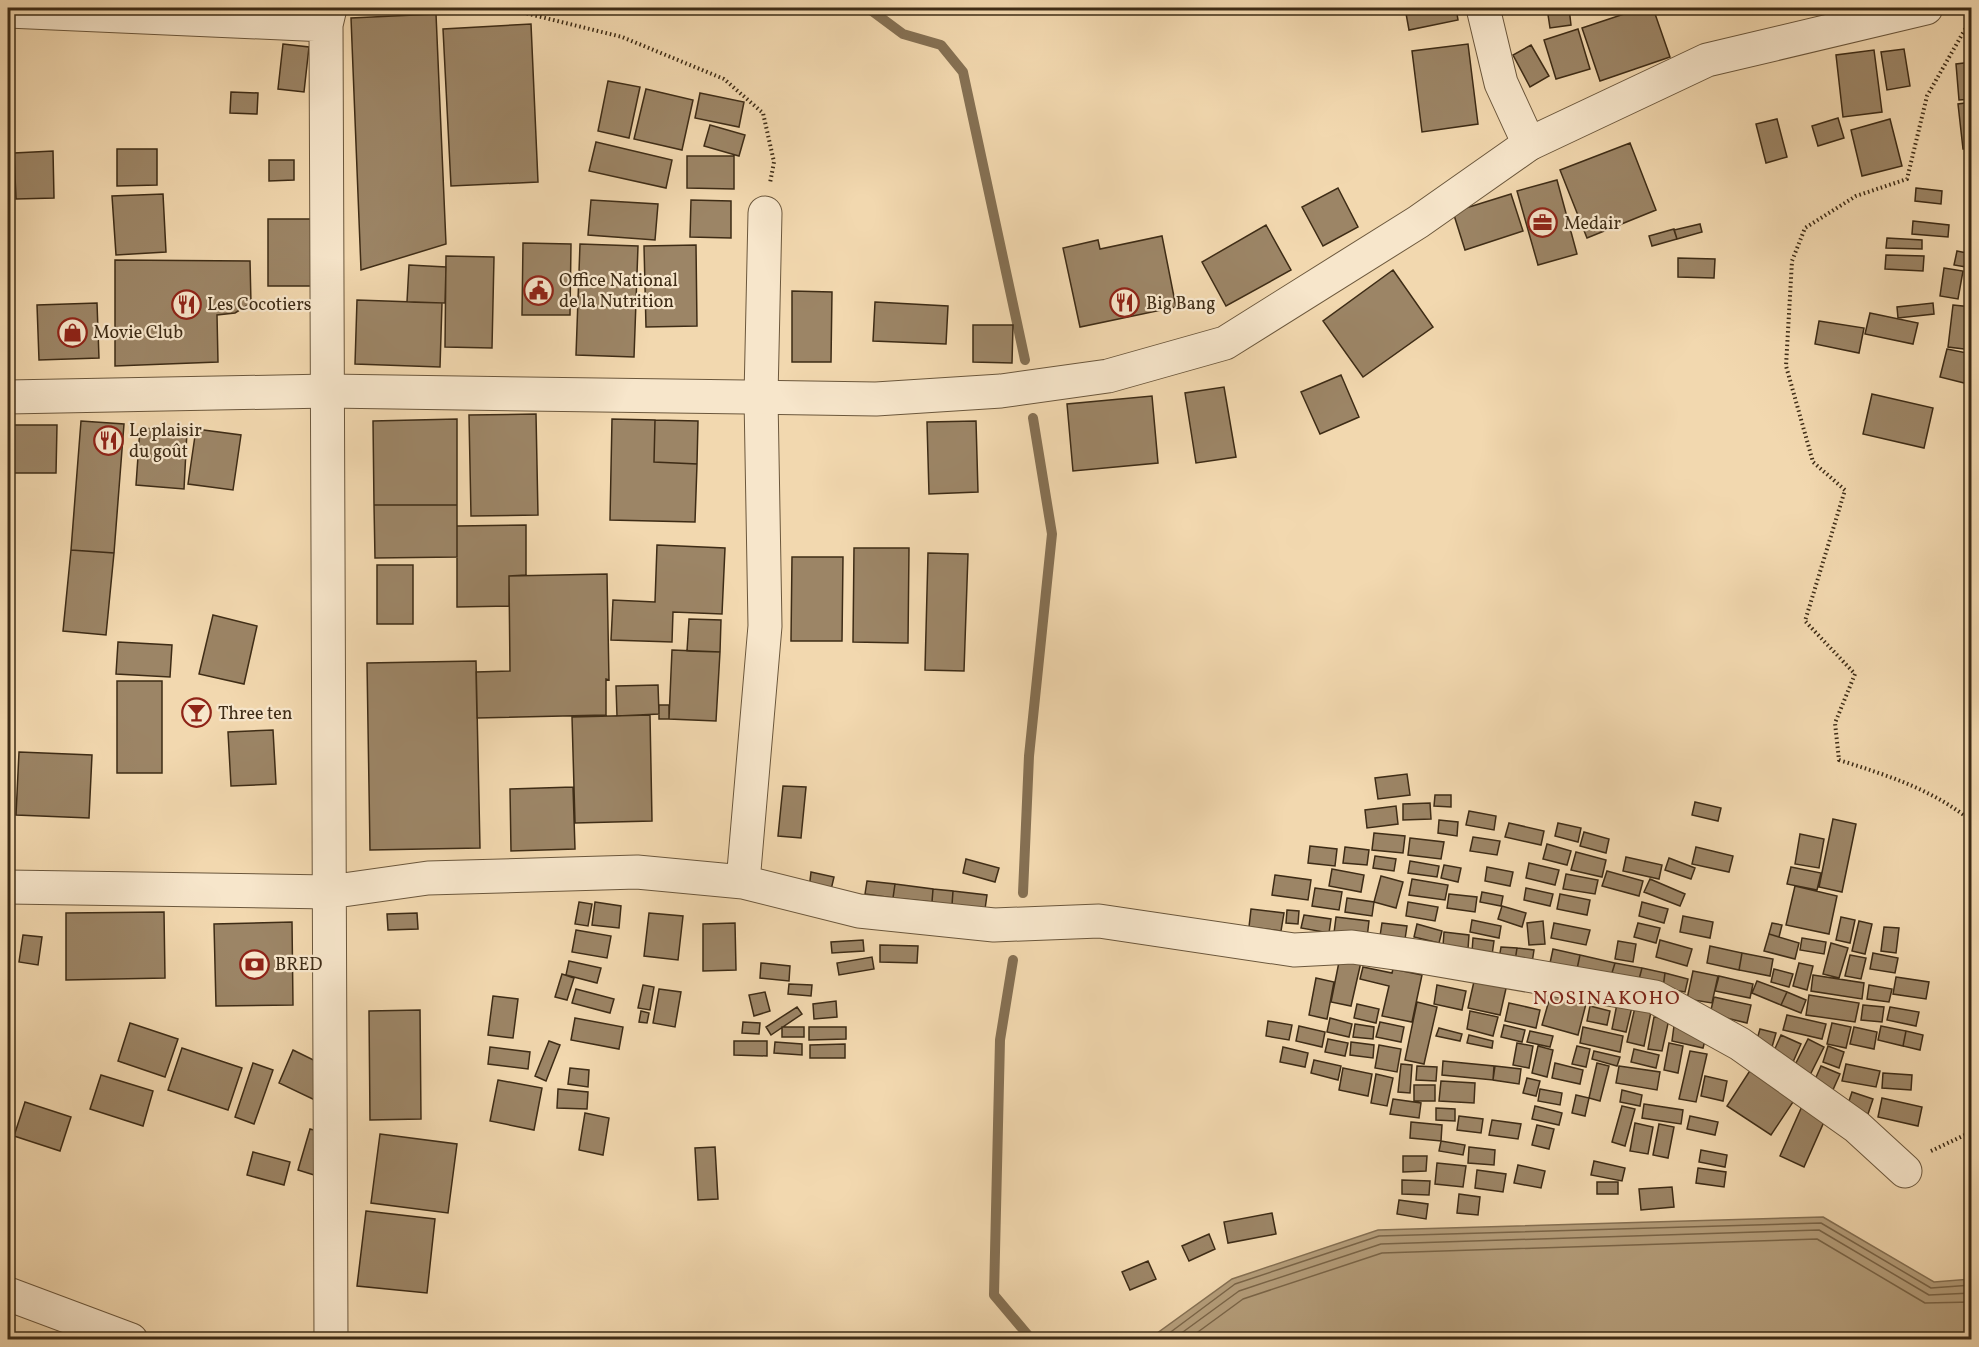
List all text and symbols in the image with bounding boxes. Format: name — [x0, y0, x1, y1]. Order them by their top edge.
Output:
office icon: Medair — [1527, 207, 1559, 239]
place label: Medair — [1564, 212, 1621, 237]
place label: Office National de la Nutrition — [559, 269, 678, 315]
public building icon: Office National de la Nutrition — [522, 274, 554, 306]
restaurant icon: Big Bang — [1109, 287, 1141, 319]
restaurant icon: Les Cocotiers — [170, 288, 202, 320]
place label: Big Bang — [1146, 292, 1216, 317]
place label: Les Cocotiers — [207, 293, 311, 318]
shop icon: Movie Club — [56, 316, 88, 348]
place label: Movie Club — [93, 321, 183, 346]
place label: Le plaisir du goût — [129, 419, 202, 465]
restaurant icon: Le plaisir du goût — [92, 424, 124, 456]
bar icon: Three ten — [181, 697, 213, 729]
place label: Three ten — [218, 702, 293, 727]
bank icon: BRED — [238, 948, 270, 980]
place label: BRED — [275, 953, 322, 978]
district label: NOSINAKOHO — [1533, 985, 1681, 1013]

